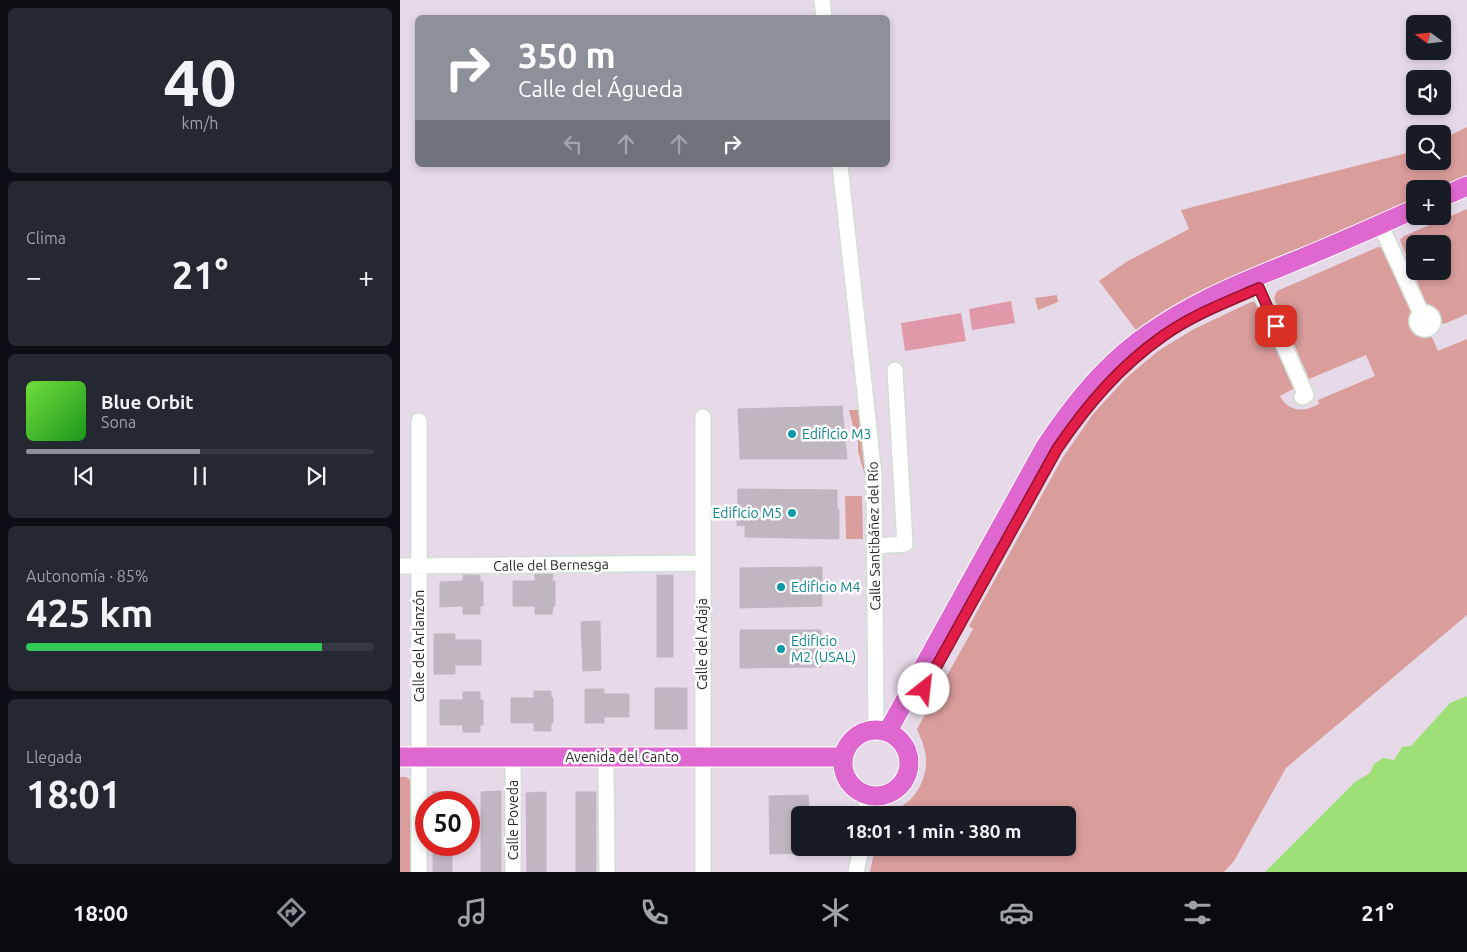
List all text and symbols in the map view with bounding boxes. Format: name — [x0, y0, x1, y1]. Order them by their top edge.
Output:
north arrow — [1406, 15, 1451, 60]
map controls — [1406, 15, 1451, 280]
icon: right — [435, 35, 500, 100]
text: 350 m — [518, 35, 616, 75]
text: 40 — [163, 45, 237, 118]
button: sound — [1406, 70, 1451, 115]
text: Calle del Águeda — [518, 76, 683, 101]
text: km/h — [182, 114, 218, 132]
button: search — [1406, 125, 1451, 170]
icon: left — [559, 130, 587, 158]
icon: ahead — [612, 130, 640, 158]
icon: ahead — [665, 130, 693, 158]
icon: right — [718, 130, 746, 158]
button: + — [1406, 180, 1451, 225]
text: Clima — [26, 229, 66, 247]
button: − — [1406, 235, 1451, 280]
text: 21° — [172, 254, 228, 296]
text: − — [26, 261, 42, 292]
text: + — [358, 261, 374, 292]
pin — [1255, 305, 1297, 347]
icon: arrive — [1262, 312, 1290, 340]
text: Blue Orbit — [101, 391, 194, 413]
text: Sona — [101, 413, 136, 431]
place label: Edificio M3 — [802, 426, 871, 442]
marker: Edificio M3 — [786, 428, 798, 440]
street label: Calle Santibáñez del Río — [865, 461, 883, 611]
icon: previous — [70, 462, 98, 490]
icon: pause — [186, 462, 214, 490]
icon: next — [302, 462, 330, 490]
place label: Edificio M5 — [713, 505, 782, 521]
marker: Edificio M5 — [786, 507, 798, 519]
street label: Calle del Bernesga — [493, 556, 609, 574]
text: Autonomía · 85% — [26, 567, 148, 585]
place label: Edificio M4 — [791, 579, 861, 595]
marker: Edificio M4 — [775, 581, 787, 593]
street label: Calle del Arlanzón — [411, 590, 427, 702]
text: 425 km — [26, 592, 153, 634]
street label: Calle del Adaja — [694, 598, 710, 690]
place label: Edificio M2 (USAL) — [791, 633, 856, 665]
marker: Edificio M2 (USAL) — [775, 643, 787, 655]
position arrow — [897, 662, 949, 714]
text: Llegada — [26, 748, 82, 766]
street label: Avenida del Canto — [565, 749, 679, 765]
text: 18:01 — [26, 773, 121, 815]
street label: Calle Poveda — [505, 780, 521, 860]
speed limit sign: 50 — [415, 791, 480, 856]
text: 18:01 · 1 min · 380 m — [846, 820, 1021, 842]
icon: directions — [274, 895, 309, 930]
icon: music — [455, 895, 490, 930]
icon: phone — [637, 895, 672, 930]
icon: climate — [818, 895, 853, 930]
icon: car — [999, 895, 1034, 930]
icon: filters — [1180, 895, 1215, 930]
text: 18:00 — [73, 900, 128, 925]
text: 21° — [1361, 900, 1394, 925]

